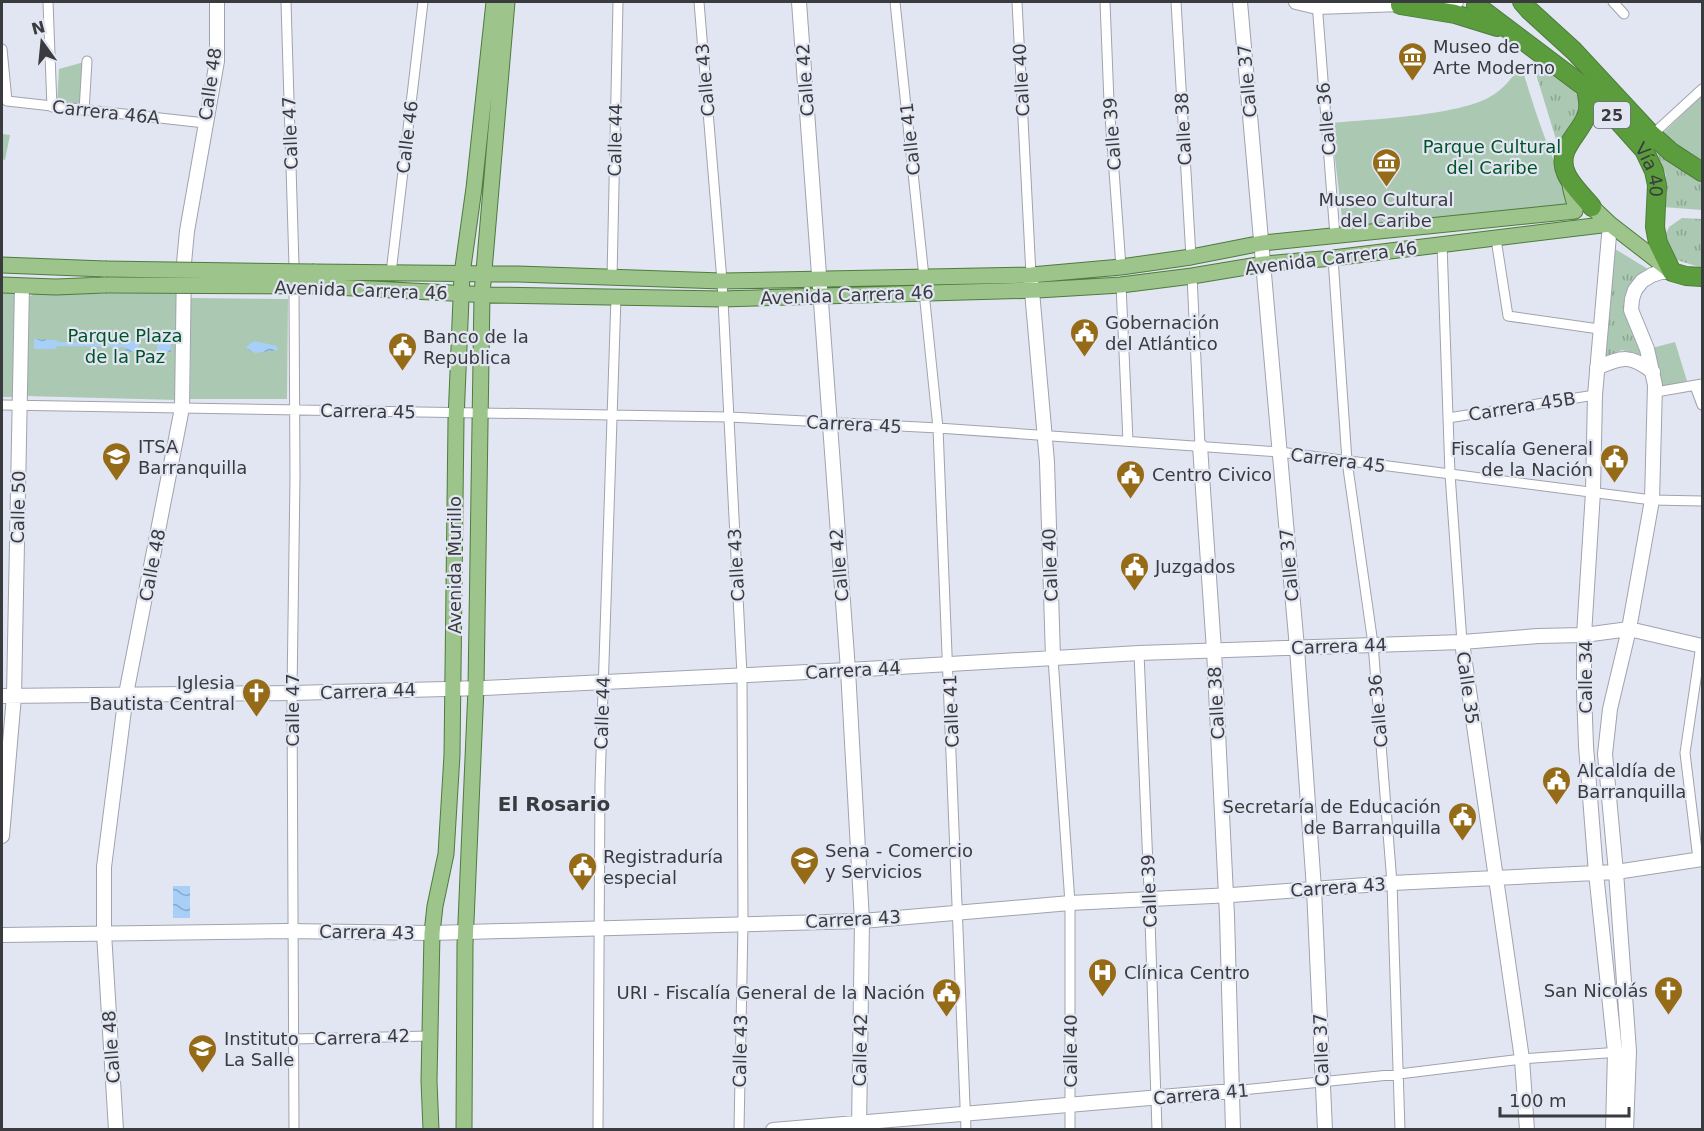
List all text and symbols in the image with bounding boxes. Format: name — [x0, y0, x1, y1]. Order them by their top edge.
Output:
north arrow — [12, 12, 72, 72]
text: N — [29, 17, 47, 39]
place label: Museo de Arte Moderno — [1433, 36, 1555, 78]
museum icon: Museo de Arte Moderno — [1396, 40, 1428, 82]
street label: Calle 43 — [691, 43, 719, 117]
street label: Calle 42 — [792, 43, 818, 117]
street label: Calle 40 — [1009, 43, 1033, 117]
street label: Calle 37 — [1233, 44, 1261, 118]
street label: Calle 48 — [195, 46, 225, 122]
street label: Calle 36 — [1312, 82, 1340, 156]
street label: Calle 38 — [1171, 92, 1195, 166]
street label: Carrera 46A — [51, 96, 162, 128]
street label: Calle 47 — [278, 96, 302, 170]
street label: Calle 39 — [1099, 97, 1125, 171]
street label: Calle 46 — [392, 99, 422, 175]
street label: Calle 41 — [896, 101, 924, 177]
road number: 25 — [1594, 102, 1630, 128]
street label: Calle 44 — [604, 103, 626, 177]
park label: Parque Cultural del Caribe — [1423, 136, 1561, 178]
street label: Vía 40 — [1631, 138, 1667, 198]
museum icon: Museo Cultural del Caribe — [1370, 146, 1402, 188]
place label: Museo Cultural del Caribe — [1319, 189, 1454, 231]
street label: Avenida Carrera 46 — [1244, 237, 1418, 279]
street label: Avenida Carrera 46 — [274, 276, 448, 304]
street label: Avenida Carrera 46 — [760, 281, 934, 309]
place label: Gobernación del Atlántico — [1105, 312, 1219, 354]
public building icon: Gobernación del Atlántico — [1068, 316, 1100, 358]
park label: Parque Plaza de la Paz — [67, 325, 183, 367]
place label: Banco de la Republica — [423, 326, 529, 368]
public building icon: Banco de la Republica — [386, 330, 418, 372]
street label: Carrera 45B — [1467, 387, 1577, 425]
street label: Carrera 45 — [320, 400, 416, 422]
street label: Carrera 45 — [806, 411, 902, 437]
place label: ITSA Barranquilla — [138, 436, 247, 478]
place label: Fiscalía General de la Nación — [1451, 438, 1593, 480]
school or university icon: ITSA Barranquilla — [101, 440, 133, 482]
public building icon: Fiscalía General de la Nación — [1598, 442, 1630, 484]
street label: Carrera 45 — [1289, 444, 1387, 476]
public building icon: Centro Civico — [1115, 458, 1147, 500]
place label: Centro Civico — [1152, 464, 1272, 485]
street label: Calle 50 — [7, 470, 29, 544]
street label: Avenida Murillo — [444, 496, 465, 634]
street label: Calle 48 — [135, 527, 169, 603]
street label: Calle 43 — [724, 528, 748, 602]
street label: Calle 42 — [825, 528, 853, 602]
street label: Calle 40 — [1038, 528, 1062, 602]
street label: Calle 37 — [1275, 528, 1303, 602]
public building icon: Juzgados — [1118, 550, 1150, 592]
place label: Juzgados — [1154, 556, 1235, 577]
street label: Carrera 44 — [1291, 634, 1387, 658]
street label: Calle 34 — [1575, 640, 1596, 714]
street label: Calle 35 — [1453, 650, 1483, 726]
street label: Carrera 44 — [805, 657, 901, 683]
street label: Calle 38 — [1204, 666, 1228, 740]
place label: Iglesia Bautista Central — [89, 672, 235, 714]
street label: Calle 47 — [282, 673, 303, 747]
street label: Calle 41 — [939, 674, 963, 748]
street label: Calle 36 — [1364, 674, 1392, 748]
church icon: Iglesia Bautista Central — [240, 676, 272, 718]
street label: Calle 44 — [590, 676, 614, 750]
street label: Carrera 44 — [320, 679, 416, 703]
place label: Alcaldía de Barranquilla — [1577, 760, 1686, 802]
public building icon: Alcaldía de Barranquilla — [1540, 764, 1572, 806]
district label: El Rosario — [498, 792, 610, 816]
place label: Secretaría de Educación de Barranquilla — [1223, 796, 1441, 838]
public building icon: Secretaría de Educación de Barranquilla — [1446, 800, 1478, 842]
place label: Sena - Comercio y Servicios — [825, 840, 973, 882]
school or university icon: Sena - Comercio y Servicios — [788, 844, 820, 886]
place label: Registraduría especial — [603, 846, 723, 888]
public building icon: Registraduría especial — [566, 850, 598, 892]
street label: Calle 39 — [1137, 854, 1161, 928]
street label: Carrera 43 — [1289, 873, 1387, 901]
street label: Carrera 43 — [805, 906, 901, 932]
street label: Carrera 43 — [319, 921, 415, 943]
hospital icon: Clínica Centro — [1087, 956, 1119, 998]
place label: Clínica Centro — [1124, 962, 1250, 983]
church icon: San Nicolás — [1653, 974, 1685, 1016]
public building icon: URI - Fiscalía General de la Nación — [930, 976, 962, 1018]
place label: San Nicolás — [1544, 980, 1648, 1001]
place label: URI - Fiscalía General de la Nación — [617, 982, 925, 1003]
street label: Calle 48 — [98, 1010, 124, 1084]
street label: Calle 42 — [849, 1013, 871, 1087]
street label: Calle 37 — [1309, 1013, 1333, 1087]
street label: Calle 43 — [729, 1014, 751, 1088]
street label: Calle 40 — [1060, 1014, 1081, 1088]
street label: Carrera 42 — [314, 1025, 410, 1049]
place label: Instituto La Salle — [224, 1028, 299, 1070]
school or university icon: Instituto La Salle — [187, 1032, 219, 1074]
street label: Carrera 41 — [1152, 1079, 1250, 1109]
scale bar — [1500, 1080, 1629, 1118]
text: 100 m — [1509, 1090, 1567, 1111]

